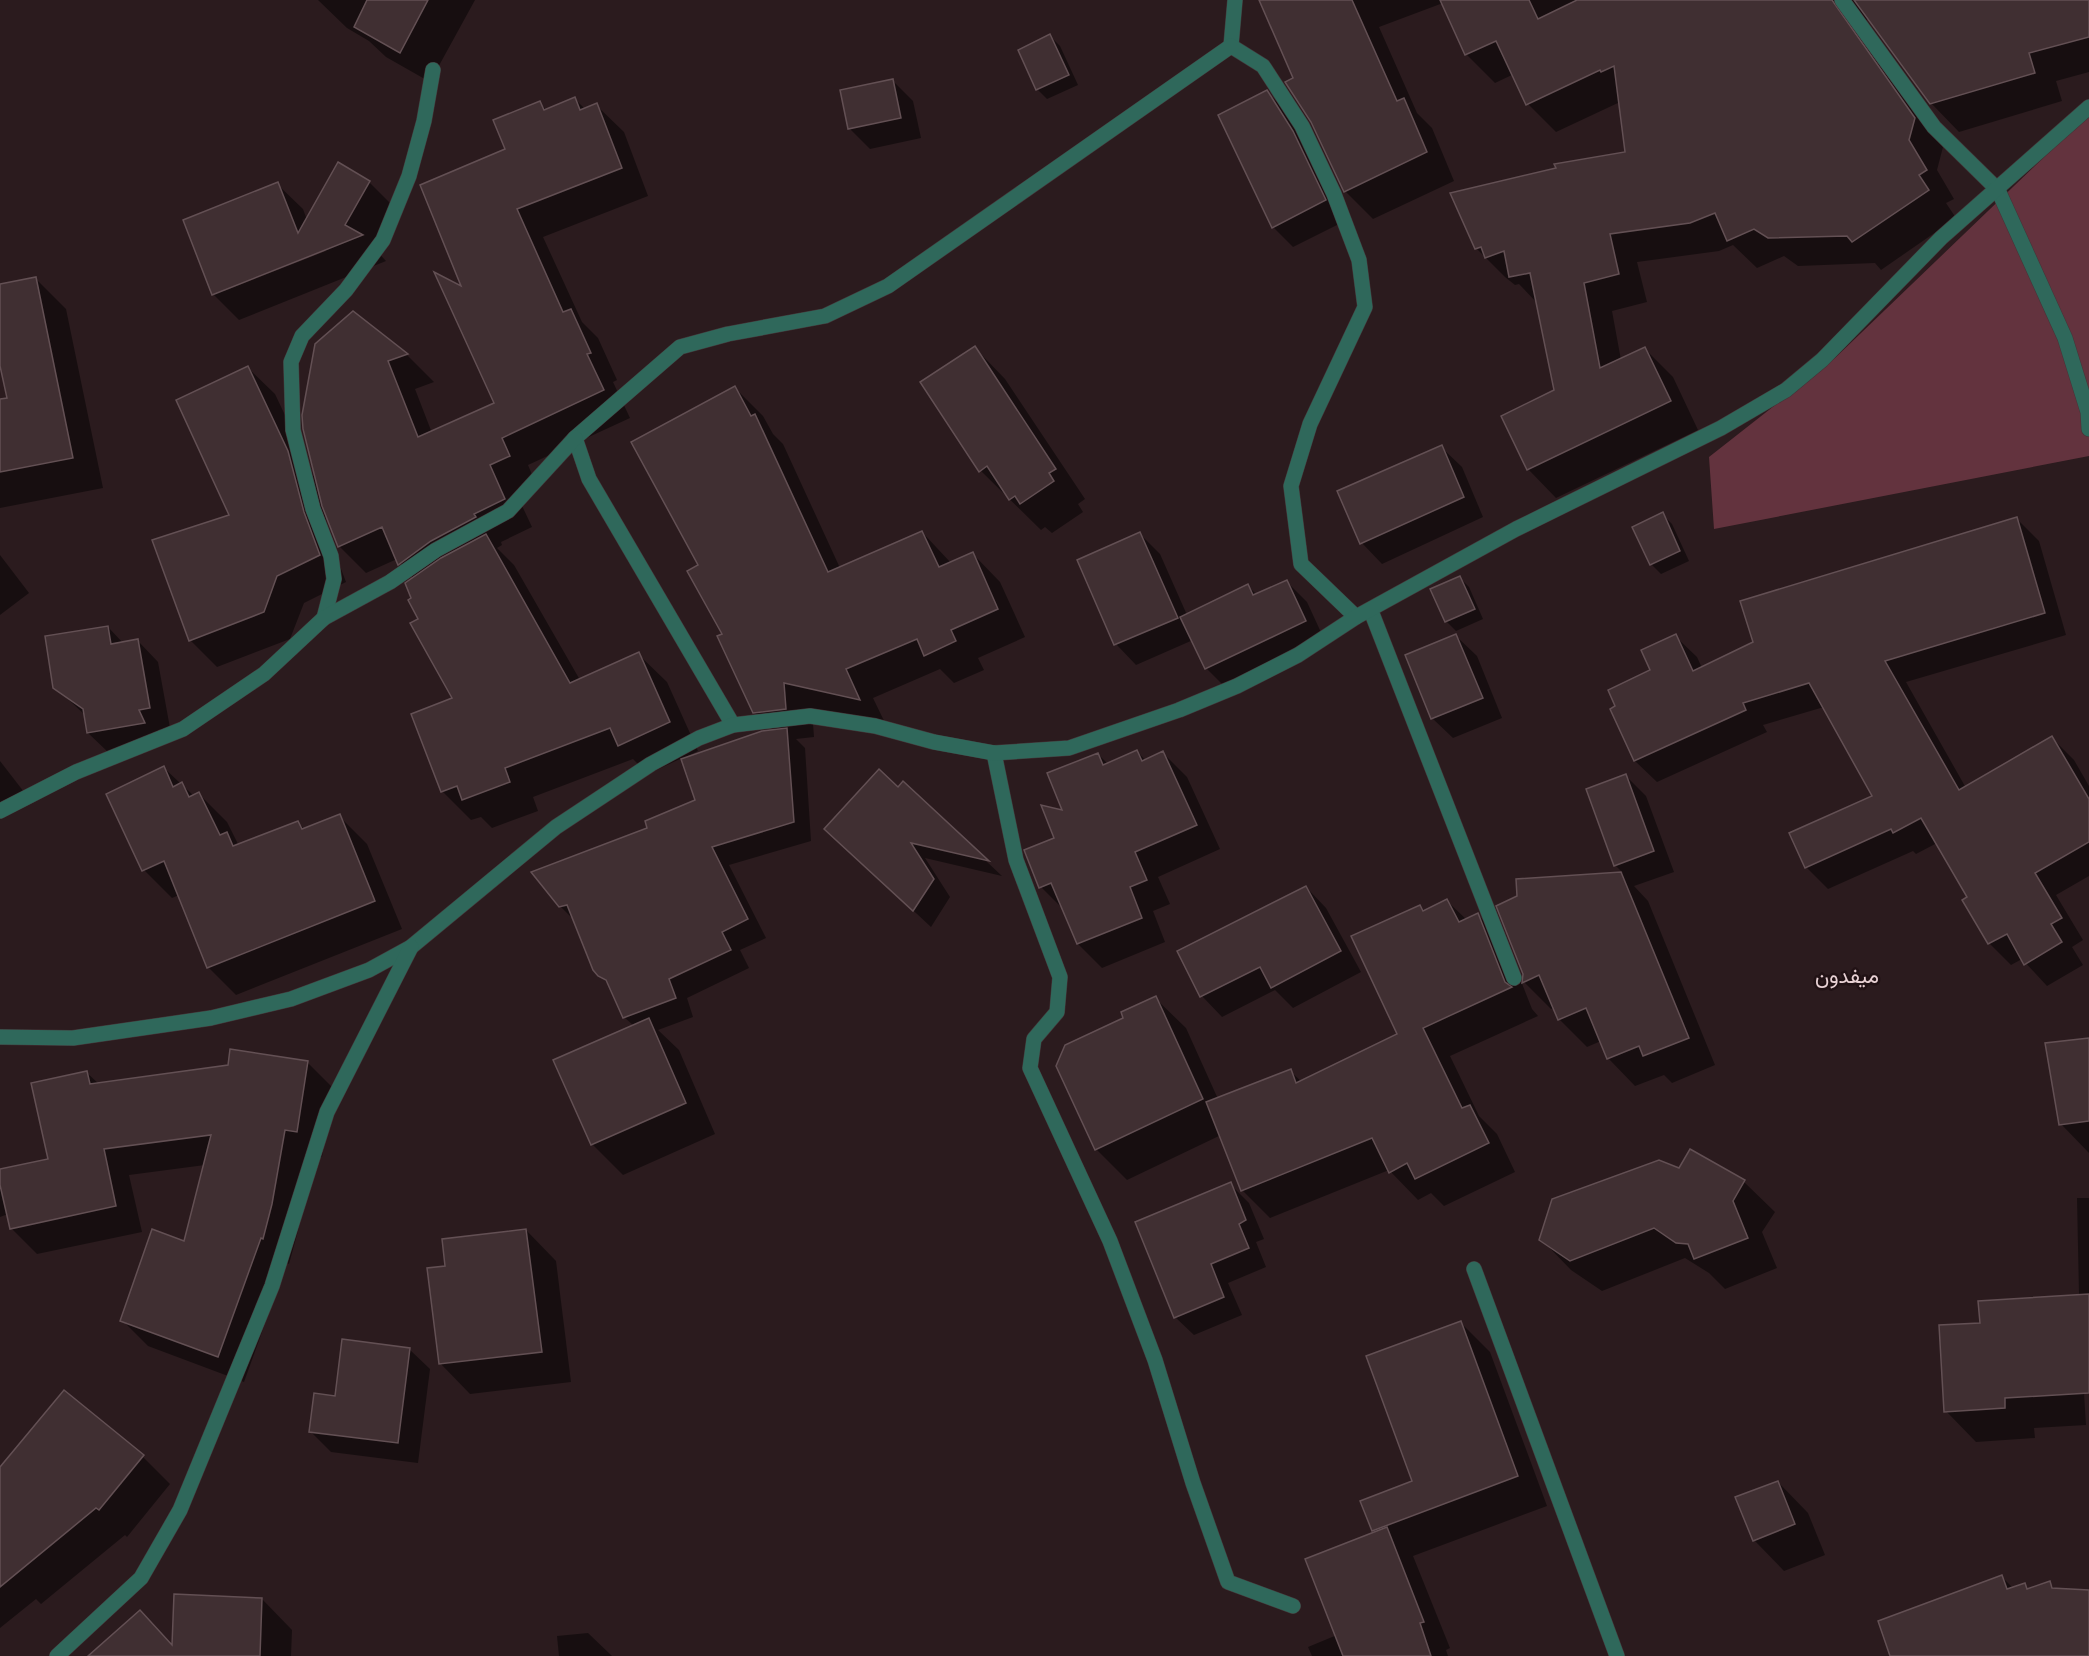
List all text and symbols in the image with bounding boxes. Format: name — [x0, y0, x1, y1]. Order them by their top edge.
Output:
district label: ميفدون — [1815, 962, 1879, 989]

